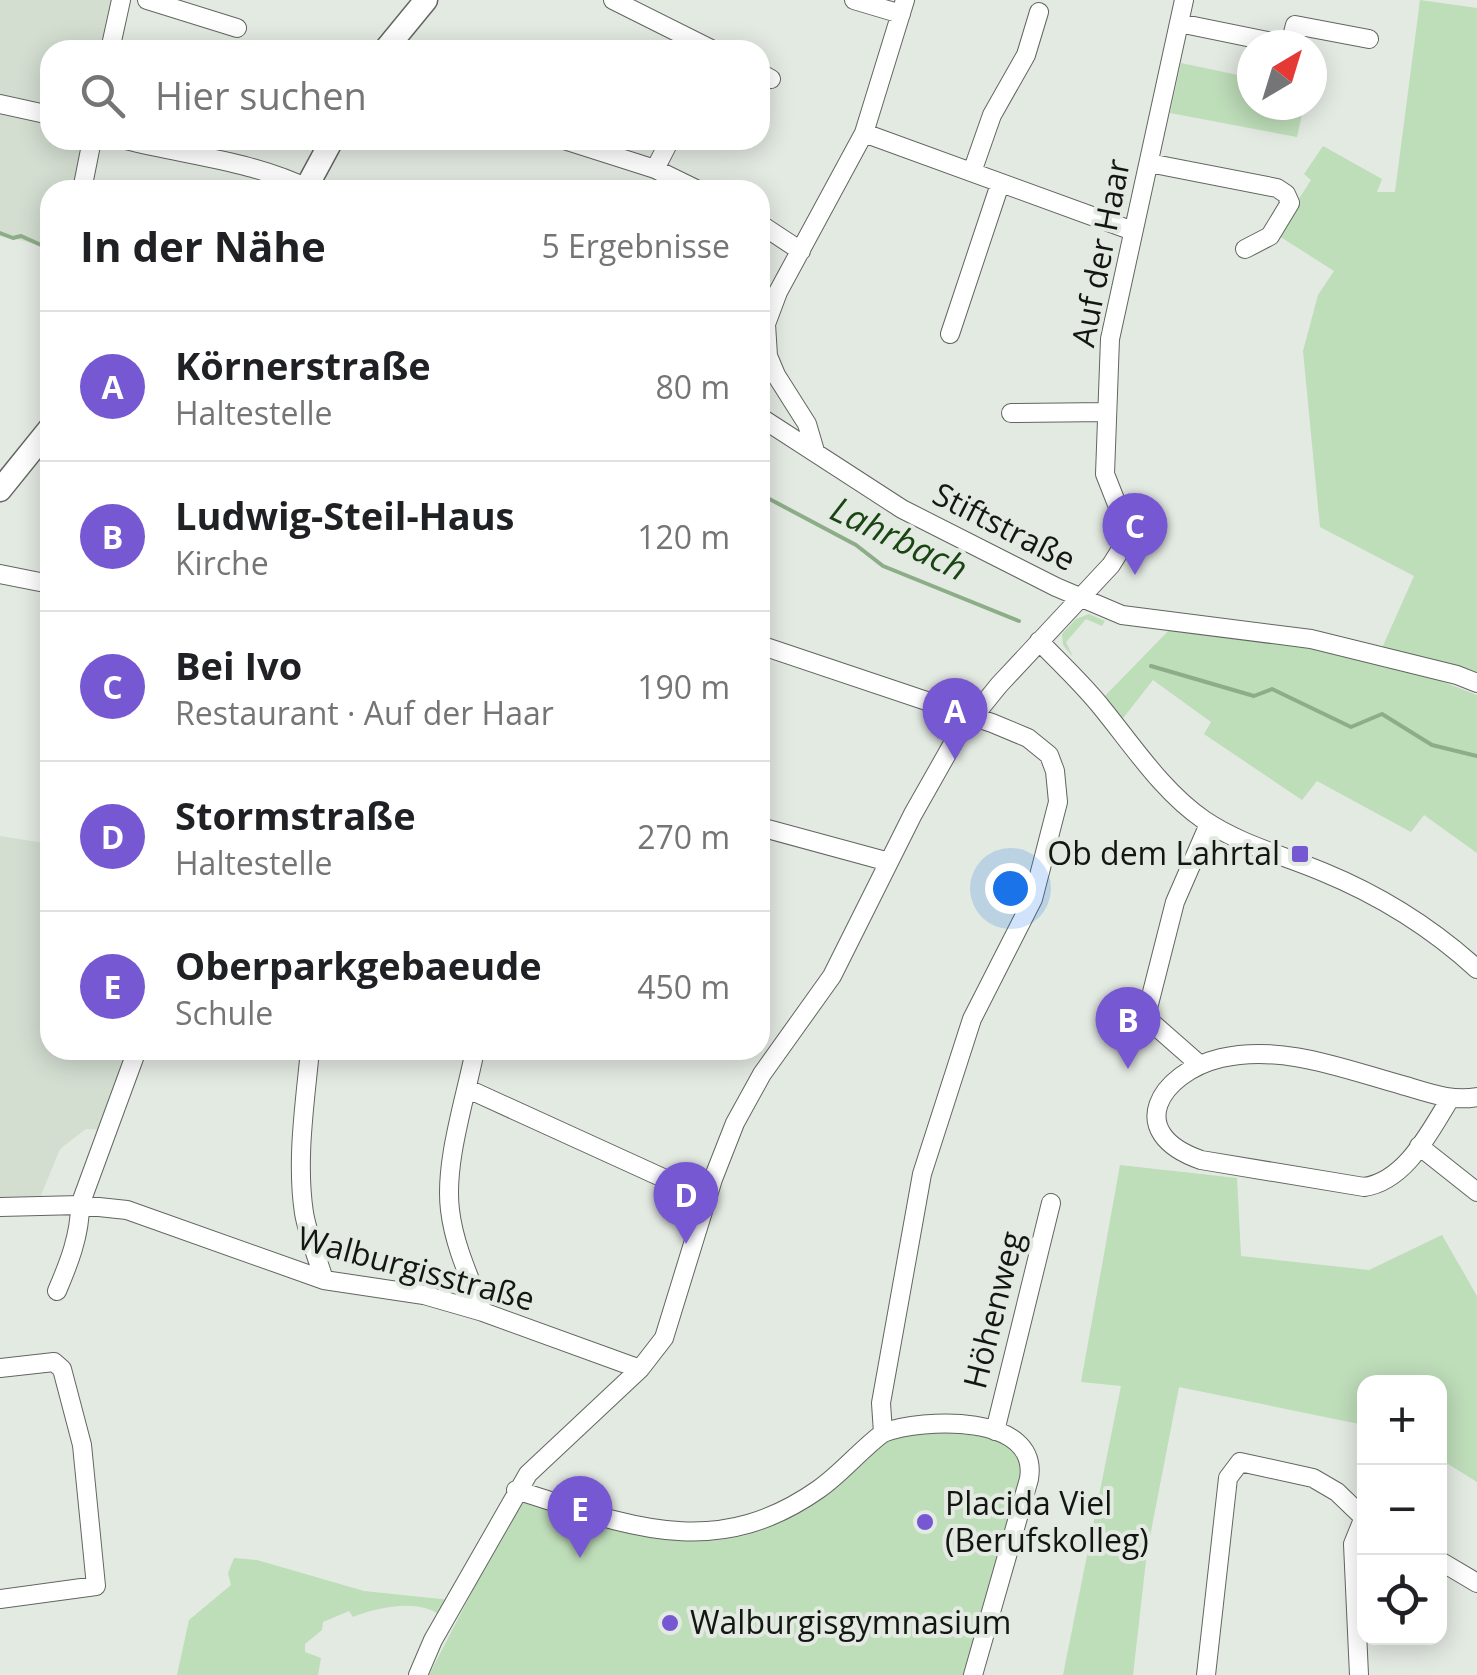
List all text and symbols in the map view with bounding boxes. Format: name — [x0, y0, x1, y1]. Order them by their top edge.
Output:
north arrow — [1237, 30, 1327, 120]
search box — [40, 40, 770, 150]
icon: search — [75, 68, 130, 123]
text: Hier suchen — [155, 69, 367, 121]
street label: Auf der Haar — [1060, 155, 1139, 350]
text: In der Nähe — [80, 217, 326, 274]
text: 5 Ergebnisse — [541, 224, 730, 267]
text: Körnerstraße — [175, 339, 431, 391]
text: A — [101, 365, 124, 408]
text: 80 m — [655, 365, 730, 408]
text: Haltestelle — [175, 391, 333, 434]
street label: Stiftstraße — [926, 471, 1083, 580]
water label: Lahrbach — [823, 484, 976, 591]
text: Ludwig-Steil-Haus — [175, 489, 515, 541]
pin: C — [1102, 492, 1168, 575]
text: B — [102, 515, 123, 558]
text: 120 m — [637, 515, 730, 558]
text: Kirche — [175, 541, 269, 584]
text: Bei Ivo — [175, 639, 302, 691]
text: C — [102, 665, 123, 708]
text: 190 m — [637, 665, 730, 708]
pin: A — [922, 678, 988, 760]
text: Restaurant · Auf der Haar — [175, 691, 554, 734]
text: Stormstraße — [175, 789, 416, 841]
text: D — [101, 815, 124, 858]
text: 270 m — [637, 815, 730, 858]
place label: Ob dem Lahrtal — [1047, 831, 1280, 874]
text: Haltestelle — [175, 841, 333, 884]
marker: Ob dem Lahrtal — [1289, 843, 1311, 865]
your location — [985, 863, 1036, 914]
text: Oberparkgebaeude — [175, 939, 542, 991]
text: E — [104, 965, 121, 1008]
text: 450 m — [637, 965, 730, 1008]
pin: B — [1096, 986, 1160, 1069]
text: Schule — [175, 991, 273, 1034]
pin: D — [654, 1162, 718, 1244]
street label: Walburgisstraße — [293, 1215, 540, 1320]
street label: Höhenweg — [952, 1227, 1033, 1393]
map controls — [1357, 1375, 1447, 1645]
button: + — [1357, 1375, 1447, 1465]
button: − — [1357, 1465, 1447, 1555]
pin: E — [548, 1476, 612, 1558]
place label: Placida Viel (Berufskolleg) — [945, 1481, 1149, 1561]
marker: Placida Viel (Berufskolleg) — [914, 1511, 936, 1533]
button: locate — [1357, 1555, 1447, 1645]
place label: Walburgisgymnasium — [690, 1600, 1011, 1643]
marker: Walburgisgymnasium — [659, 1612, 681, 1634]

